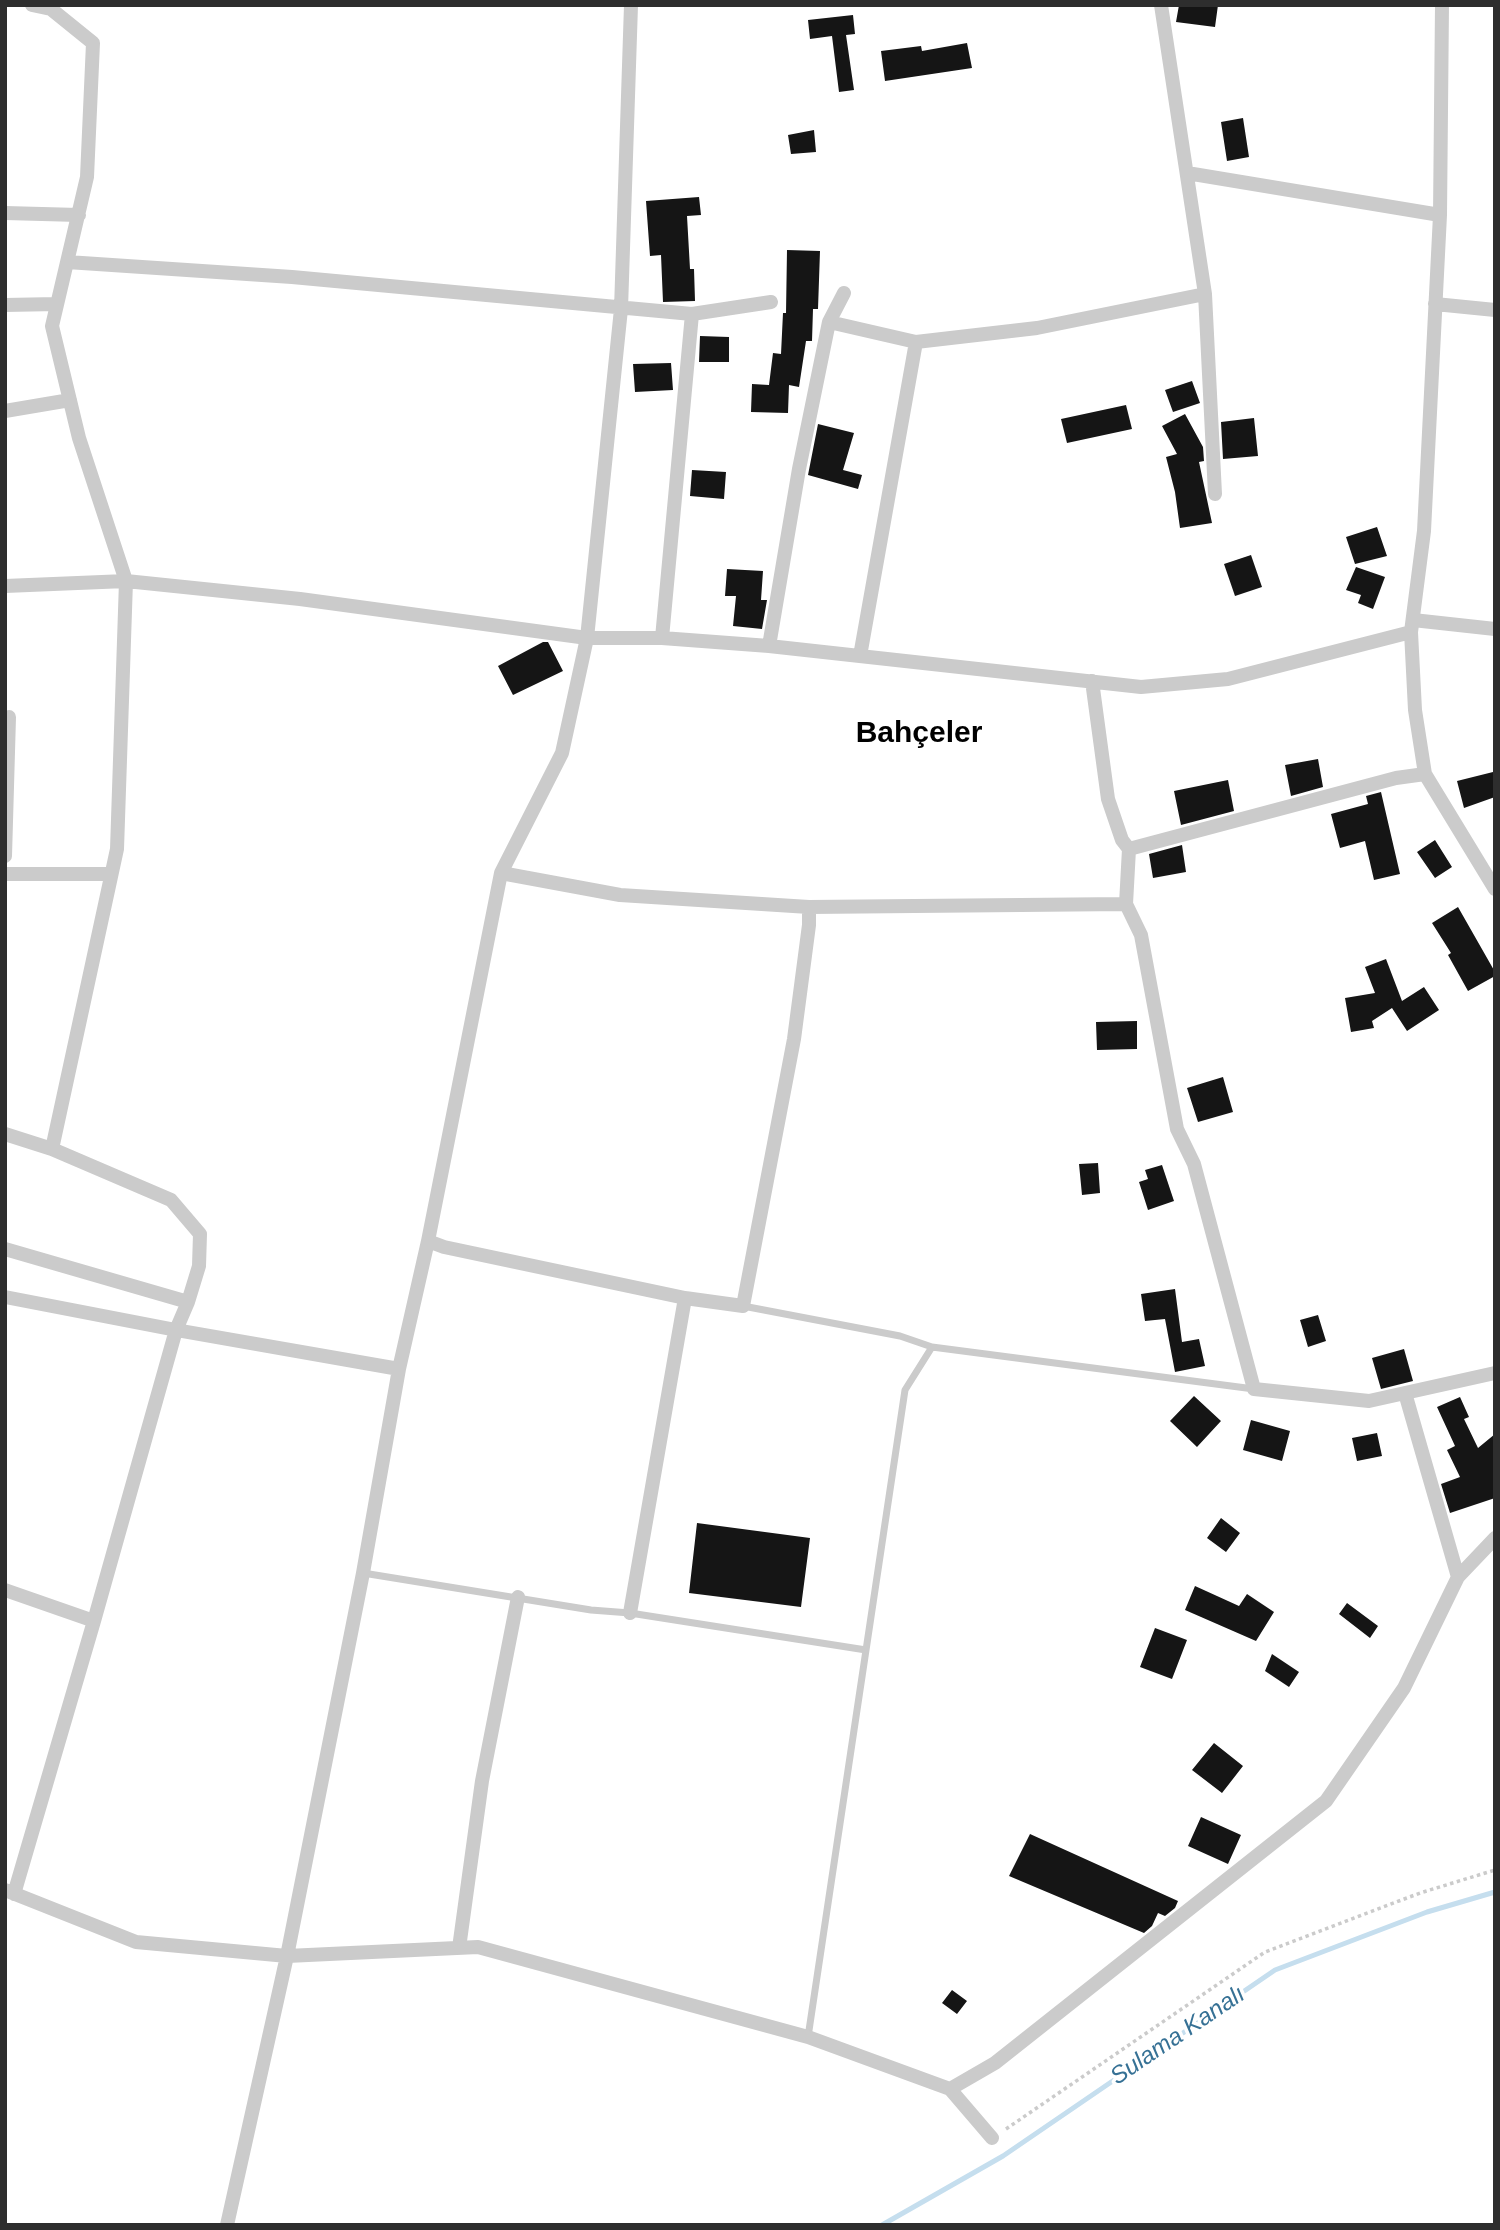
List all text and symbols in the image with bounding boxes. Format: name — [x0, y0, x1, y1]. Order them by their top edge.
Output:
district label: Bahçeler — [856, 716, 982, 752]
water label: Sulama Kanalı — [1105, 1980, 1251, 2092]

